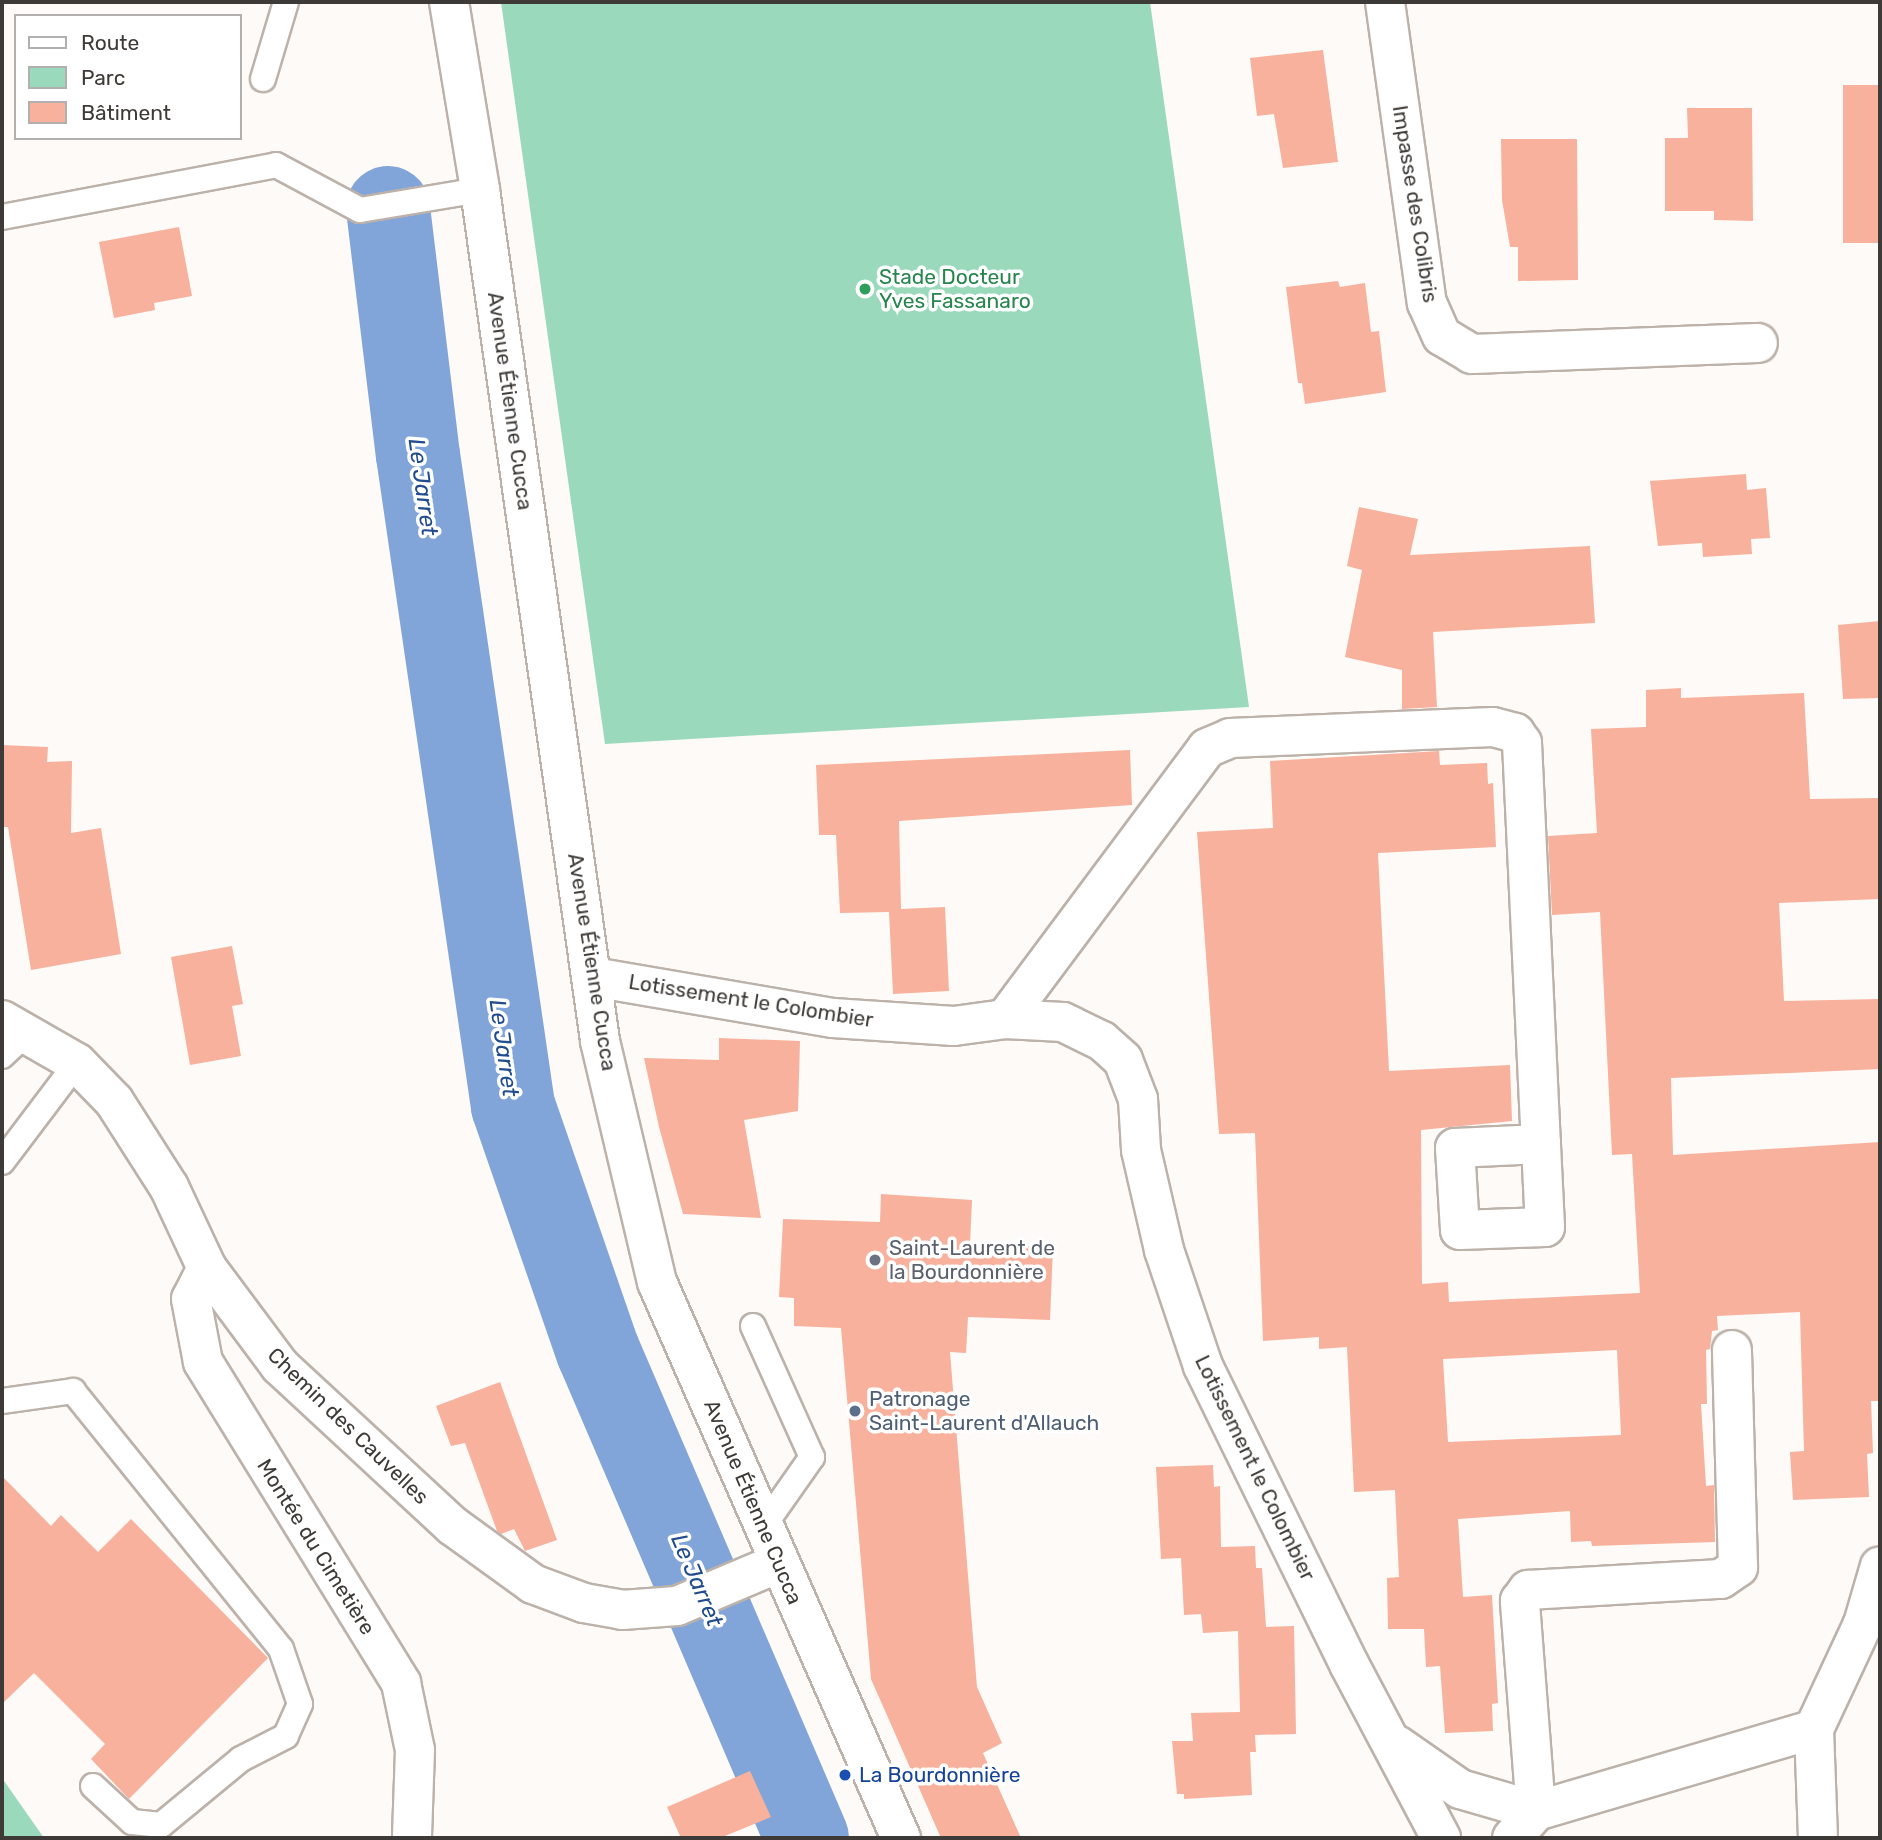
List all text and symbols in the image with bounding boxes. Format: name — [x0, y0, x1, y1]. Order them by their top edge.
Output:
legend — [14, 14, 242, 140]
text: Route — [81, 30, 139, 55]
text: Parc — [81, 65, 125, 90]
text: Bâtiment — [81, 100, 171, 125]
street label: Impasse des Colibris — [1387, 104, 1443, 304]
place label: Stade Docteur Yves Fassanaro — [879, 264, 1031, 314]
marker: Stade Docteur Yves Fassanaro — [857, 281, 873, 297]
street label: Avenue Étienne Cucca — [482, 290, 538, 512]
water label: Le Jarret — [403, 437, 443, 537]
street label: Avenue Étienne Cucca — [562, 851, 622, 1073]
street label: Lotissement le Colombier — [627, 969, 875, 1033]
water label: Le Jarret — [484, 998, 524, 1098]
place label: Saint-Laurent de la Bourdonnière — [889, 1235, 1055, 1285]
marker: Saint-Laurent de la Bourdonnière — [867, 1252, 883, 1268]
street label: Chemin des Cauvelles — [262, 1343, 434, 1509]
street label: Lotissement le Colombier — [1189, 1351, 1321, 1585]
place label: Patronage Saint-Laurent d'Allauch — [869, 1386, 1099, 1436]
street label: Avenue Étienne Cucca — [698, 1396, 808, 1608]
marker: Patronage Saint-Laurent d'Allauch — [847, 1403, 863, 1419]
street label: Montée du Cimetière — [252, 1454, 380, 1640]
water label: Le Jarret — [665, 1530, 729, 1630]
place label: La Bourdonnière — [859, 1762, 1020, 1788]
marker: La Bourdonnière — [837, 1767, 853, 1783]

